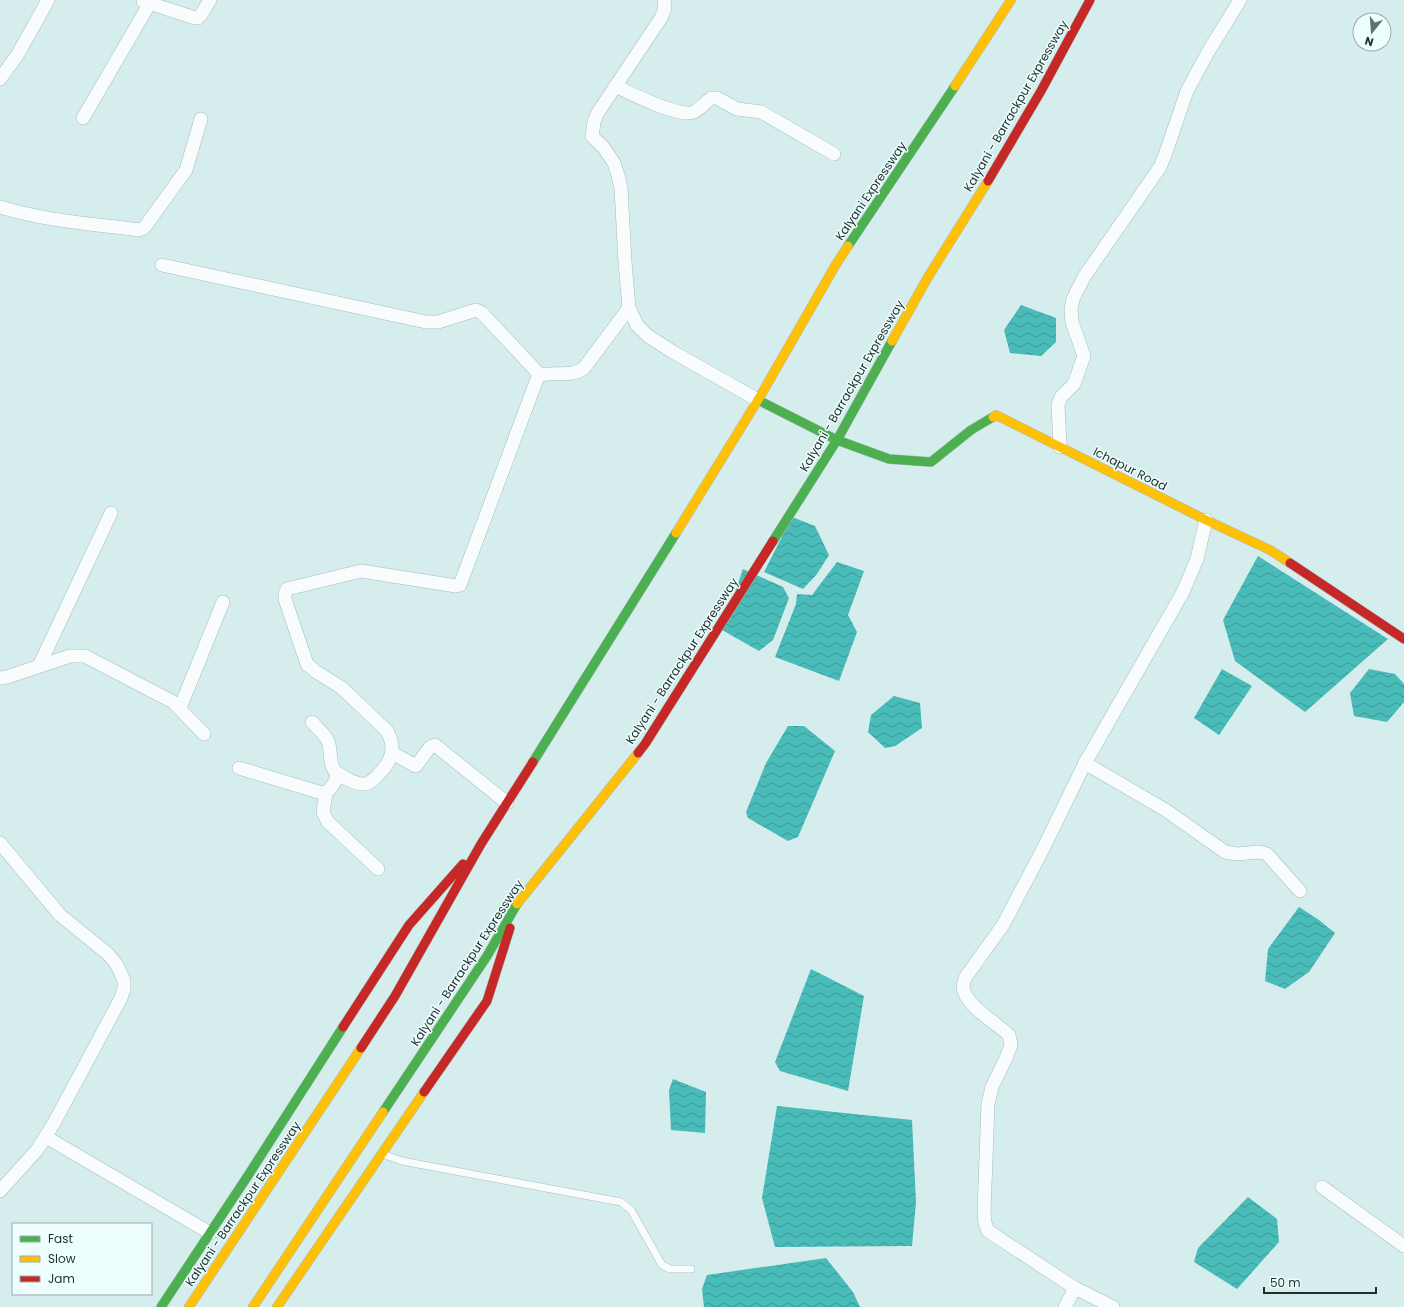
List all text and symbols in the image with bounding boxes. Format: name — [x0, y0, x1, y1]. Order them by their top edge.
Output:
north arrow — [1352, 12, 1392, 52]
street label: Kalyani - Barrackpur Expressway — [959, 17, 1072, 195]
text: N — [1363, 33, 1375, 50]
street label: Kalyani Expressway — [831, 138, 910, 244]
street label: Kalyani - Barrackpur Expressway — [795, 297, 908, 475]
street label: Ichapur Road — [1090, 443, 1170, 494]
street label: Kalyani - Barrackpur Expressway — [621, 574, 742, 747]
street label: Kalyani - Barrackpur Expressway — [406, 876, 527, 1049]
street label: Kalyani - Barrackpur Expressway — [181, 1118, 304, 1289]
legend — [12, 1223, 152, 1295]
text: Fast — [48, 1230, 73, 1247]
text: Slow — [48, 1250, 76, 1267]
scale bar — [1264, 1269, 1376, 1295]
text: Jam — [48, 1270, 75, 1287]
text: 50 m — [1270, 1274, 1301, 1291]

